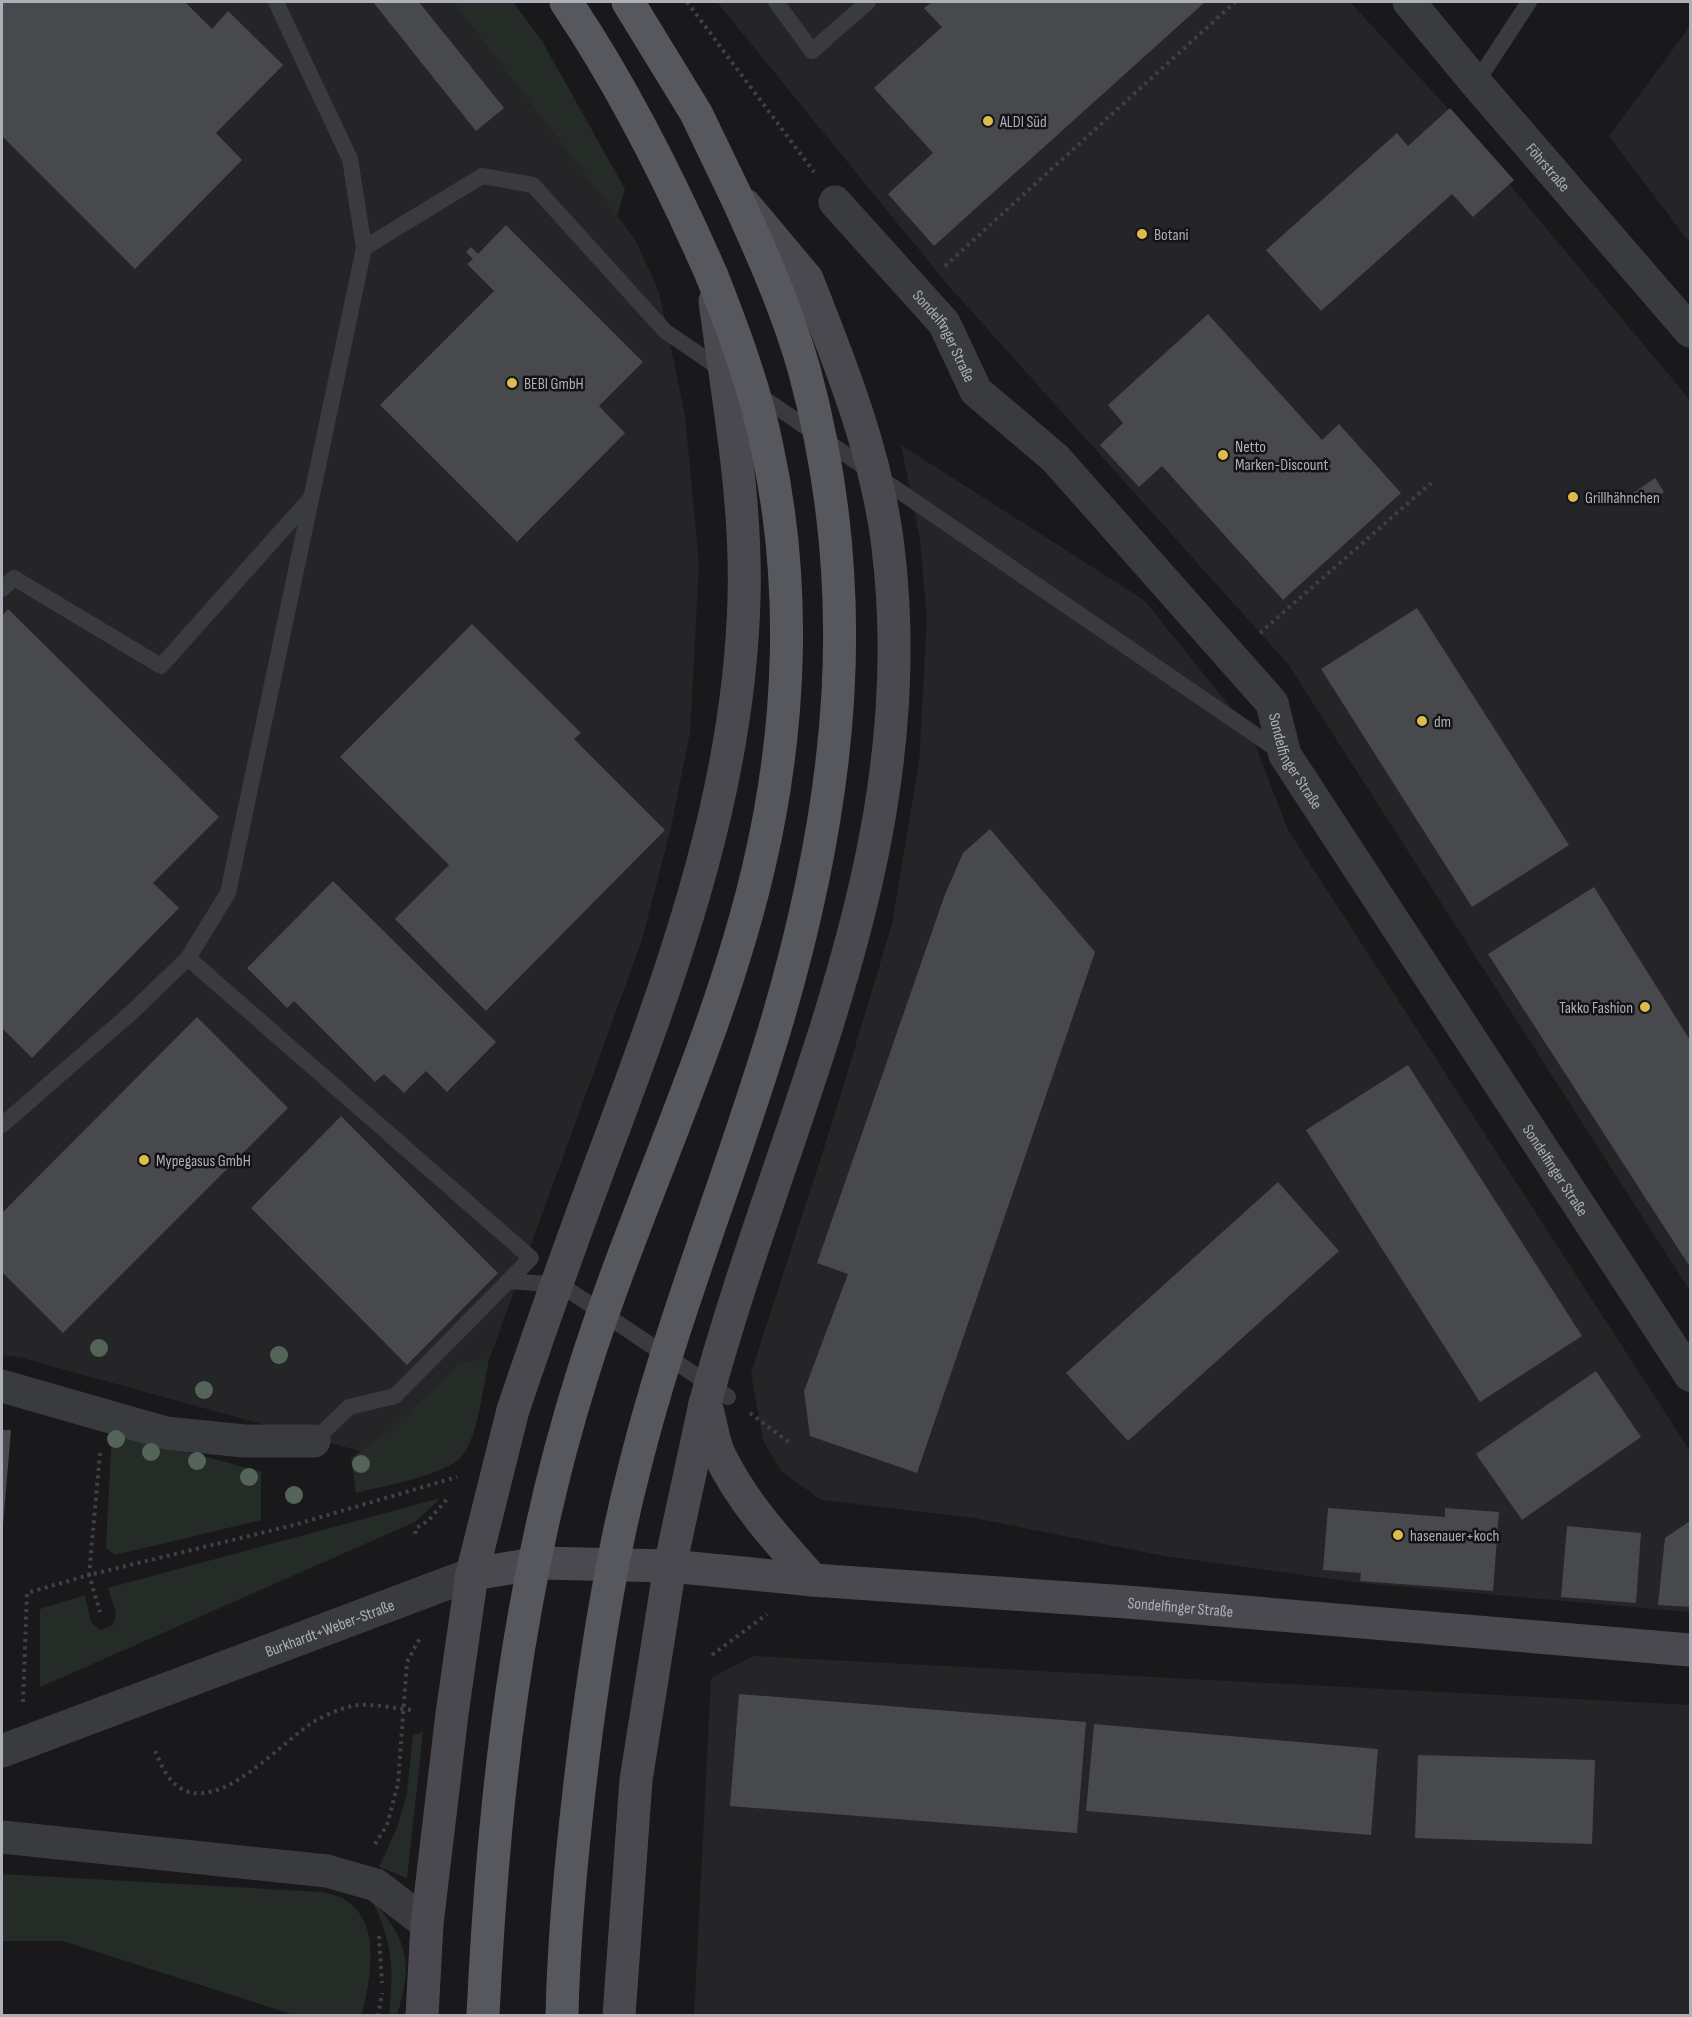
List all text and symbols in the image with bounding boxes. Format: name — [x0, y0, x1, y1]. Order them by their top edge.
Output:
place label: ALDI Süd — [999, 113, 1047, 132]
marker: ALDI Süd — [981, 114, 995, 128]
street label: Föhrstraße — [1521, 140, 1573, 196]
place label: Botani — [1154, 226, 1189, 245]
marker: Botani — [1135, 227, 1149, 241]
street label: Sondelfinger Straße — [908, 287, 978, 386]
place label: BEBI GmbH — [524, 375, 584, 394]
marker: BEBI GmbH — [505, 376, 519, 390]
place label: Netto Marken-Discount — [1235, 438, 1328, 475]
marker: Netto Marken-Discount — [1216, 448, 1230, 462]
place label: Grillhähnchen — [1585, 489, 1660, 508]
marker: Grillhähnchen — [1566, 490, 1580, 504]
street label: Sondelfinger Straße — [1264, 711, 1326, 813]
place label: dm — [1434, 713, 1451, 732]
marker: dm — [1415, 714, 1429, 728]
place label: Takko Fashion — [1559, 999, 1633, 1018]
marker: Takko Fashion — [1638, 1000, 1652, 1014]
street label: Sondelfinger Straße — [1518, 1121, 1592, 1220]
place label: Mypegasus GmbH — [156, 1152, 251, 1171]
marker: Mypegasus GmbH — [137, 1153, 151, 1167]
place label: hasenauer+koch — [1410, 1527, 1499, 1546]
marker: hasenauer+koch — [1391, 1528, 1405, 1542]
street label: Sondelfinger Straße — [1127, 1594, 1234, 1622]
street label: Burkhardt+Weber-Straße — [263, 1596, 397, 1662]

